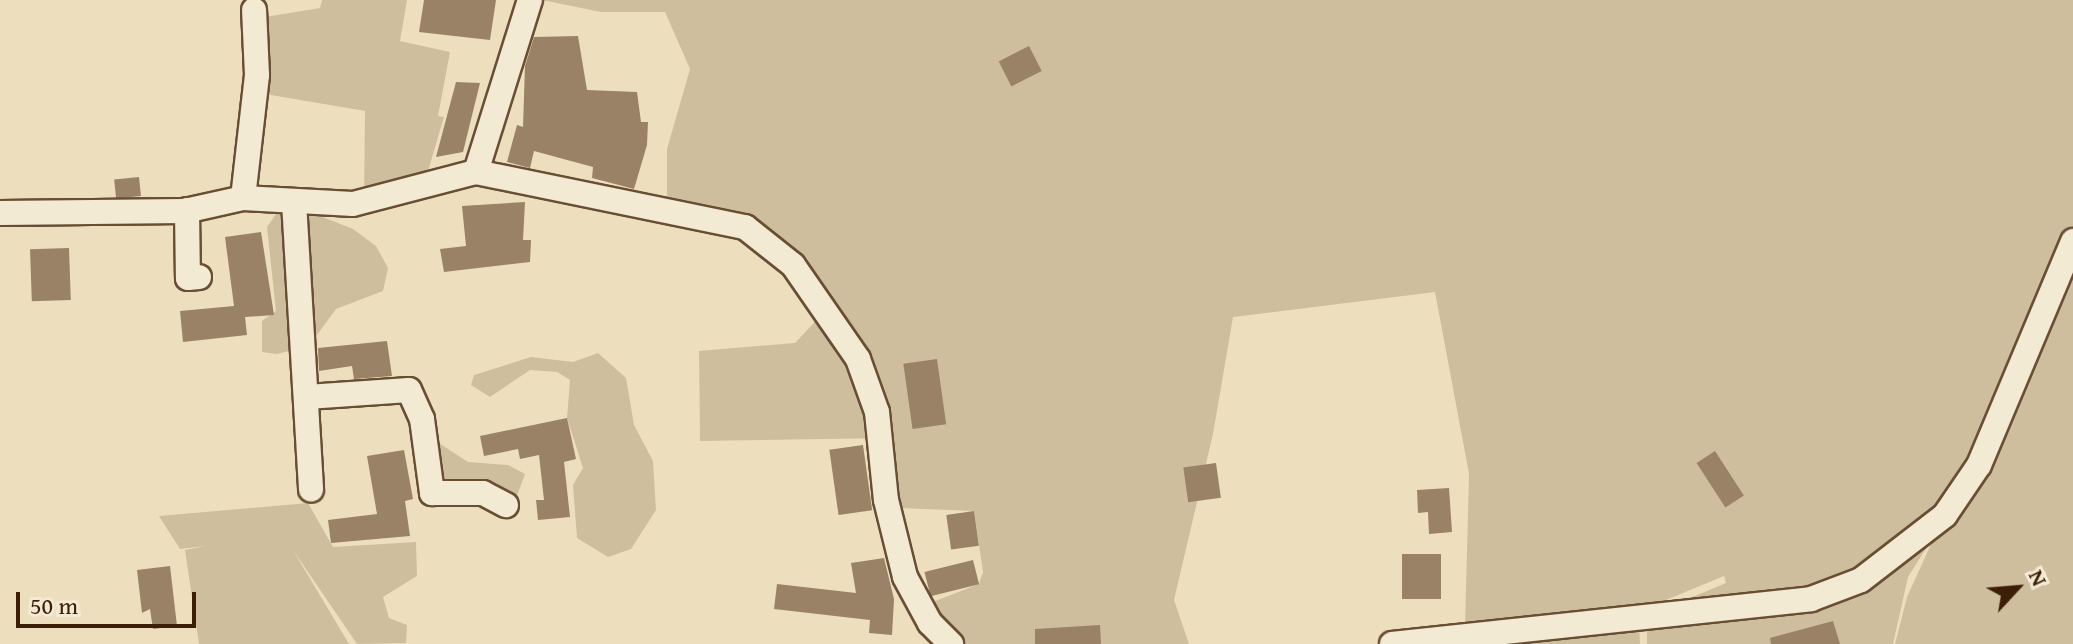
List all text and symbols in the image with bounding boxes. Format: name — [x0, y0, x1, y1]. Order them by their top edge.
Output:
north arrow — [1977, 548, 2057, 628]
text: N — [2021, 564, 2056, 591]
scale bar — [20, 576, 200, 626]
text: 50 m — [30, 588, 78, 623]

